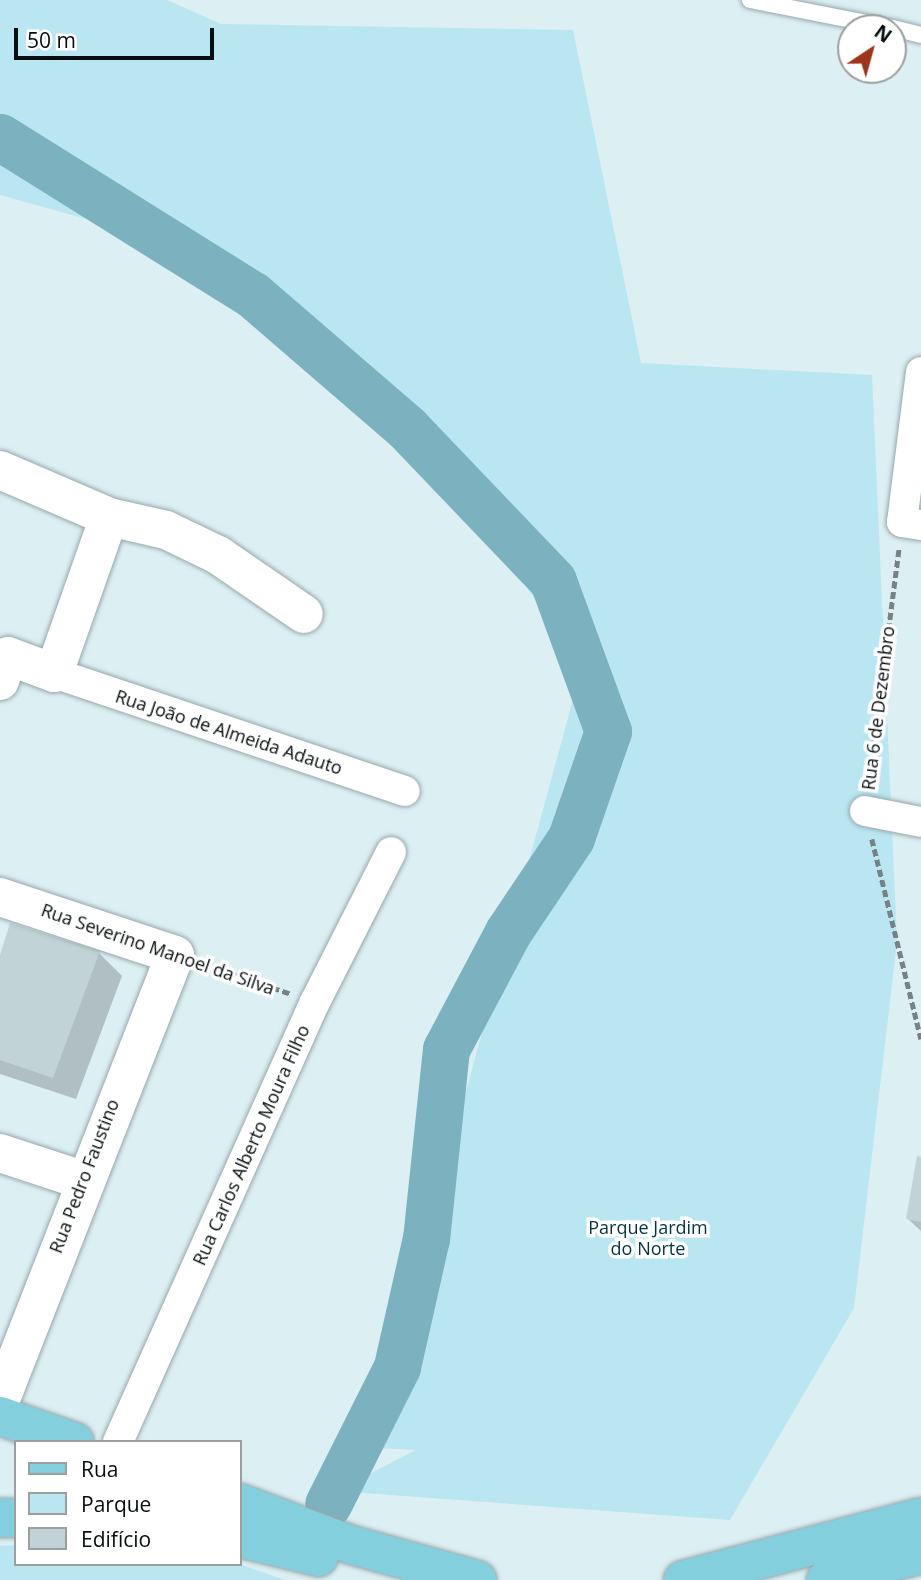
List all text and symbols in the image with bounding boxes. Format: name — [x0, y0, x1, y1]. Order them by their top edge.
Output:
scale bar — [18, 14, 217, 58]
north arrow — [837, 14, 907, 84]
text: N — [869, 19, 897, 49]
text: 50 m — [27, 26, 76, 54]
street label: Rua 6 de Dezembro — [857, 625, 899, 791]
street label: Rua João de Almeida Adauto — [113, 685, 345, 779]
street label: Rua Severino Manoel da Silva — [38, 899, 278, 999]
street label: Rua Carlos Alberto Moura Filho — [188, 1021, 314, 1269]
street label: Rua Pedro Faustino — [45, 1096, 123, 1256]
park label: Parque Jardim do Norte — [588, 1217, 708, 1260]
legend — [14, 1440, 242, 1566]
text: Rua — [81, 1455, 119, 1483]
text: Parque — [81, 1490, 151, 1518]
text: Edifício — [81, 1525, 151, 1553]

